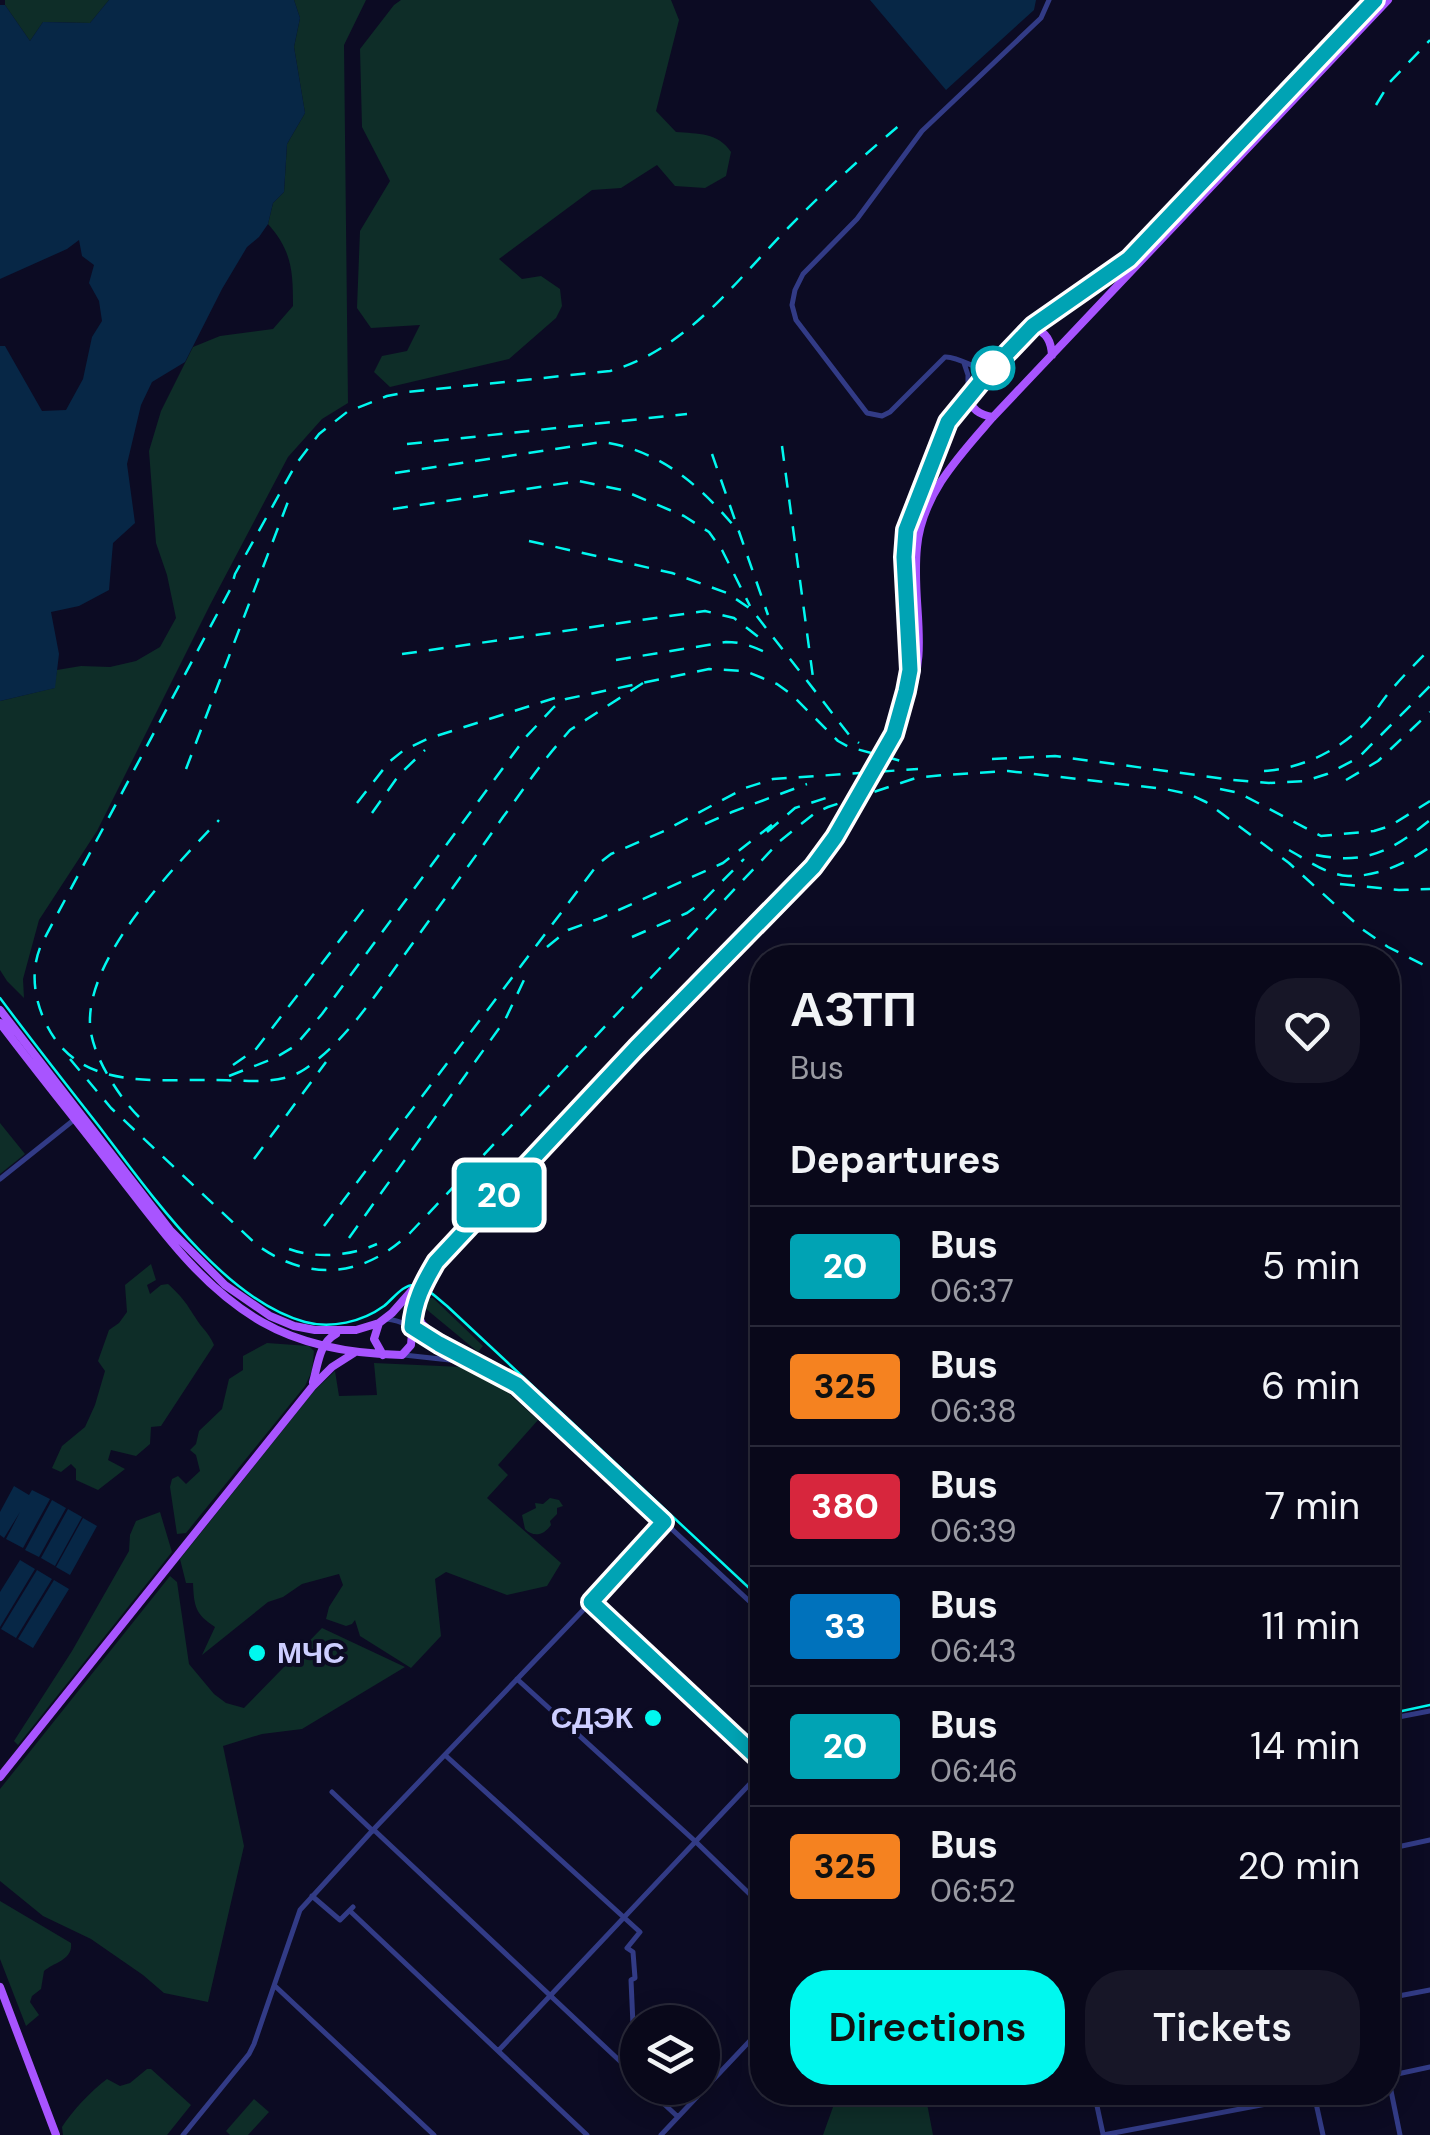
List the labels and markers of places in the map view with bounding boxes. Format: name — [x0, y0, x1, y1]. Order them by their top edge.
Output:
unlabelled marker — [972, 347, 1014, 389]
place label: МЧС — [277, 1633, 345, 1672]
marker: МЧС — [246, 1642, 268, 1664]
place label: СДЭК — [551, 1698, 634, 1737]
marker: СДЭК — [642, 1707, 664, 1729]

